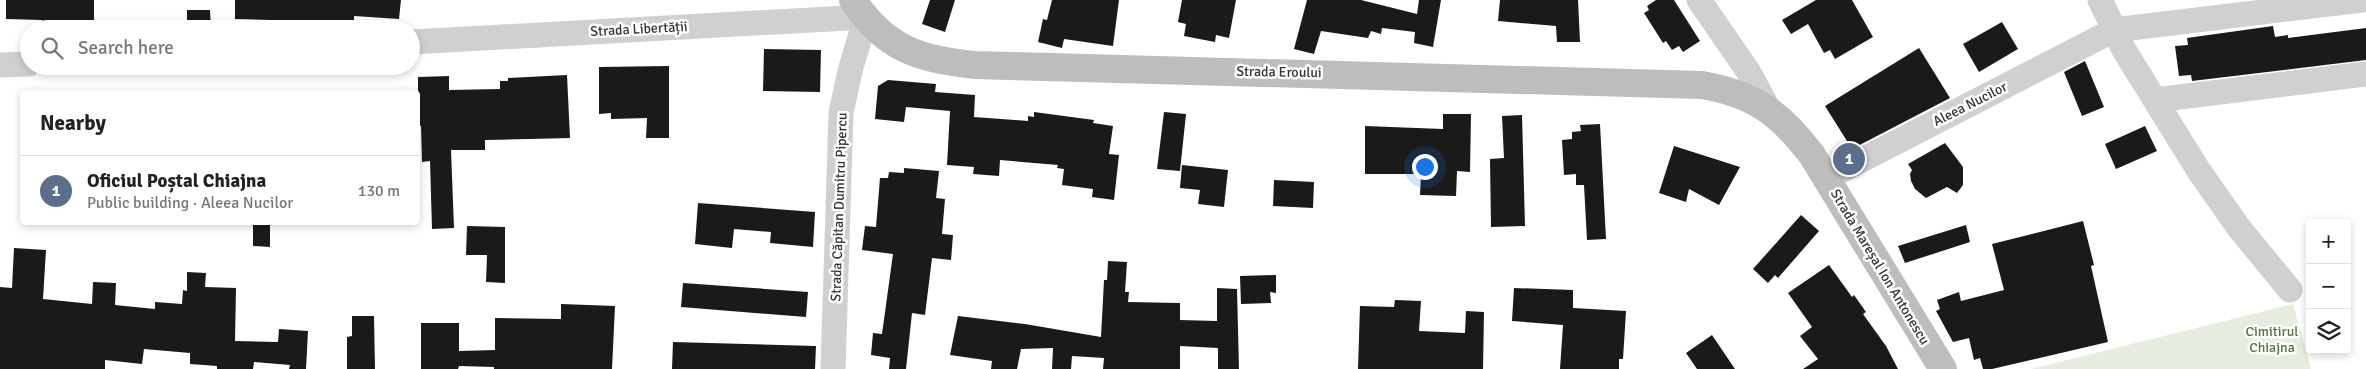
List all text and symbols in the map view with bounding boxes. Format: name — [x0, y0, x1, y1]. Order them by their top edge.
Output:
street label: Strada Libertății — [590, 18, 688, 40]
search box — [20, 20, 420, 75]
icon: search — [38, 34, 66, 62]
text: Search here — [78, 36, 174, 60]
street label: Strada Eroului — [1236, 63, 1322, 81]
street label: Aleea Nucilor — [1930, 78, 2011, 130]
text: Nearby — [40, 110, 106, 136]
street label: Strada Căpitan Dumitru Pipercu — [827, 112, 851, 302]
pin: 1 — [1833, 140, 1865, 178]
your location — [1412, 154, 1438, 180]
text: Oficiul Poștal Chiajna — [87, 169, 266, 193]
text: 1 — [52, 181, 60, 201]
text: 130 m — [358, 181, 400, 201]
street label: Strada Mareșal Ion Antonescu — [1827, 186, 1933, 348]
text: Public building · Aleea Nucilor — [87, 193, 293, 213]
map controls — [2306, 219, 2351, 354]
button: + — [2306, 219, 2351, 264]
button: − — [2306, 264, 2351, 309]
button: layers — [2306, 309, 2351, 354]
park label: Cimitirul Chiajna — [2246, 323, 2298, 356]

